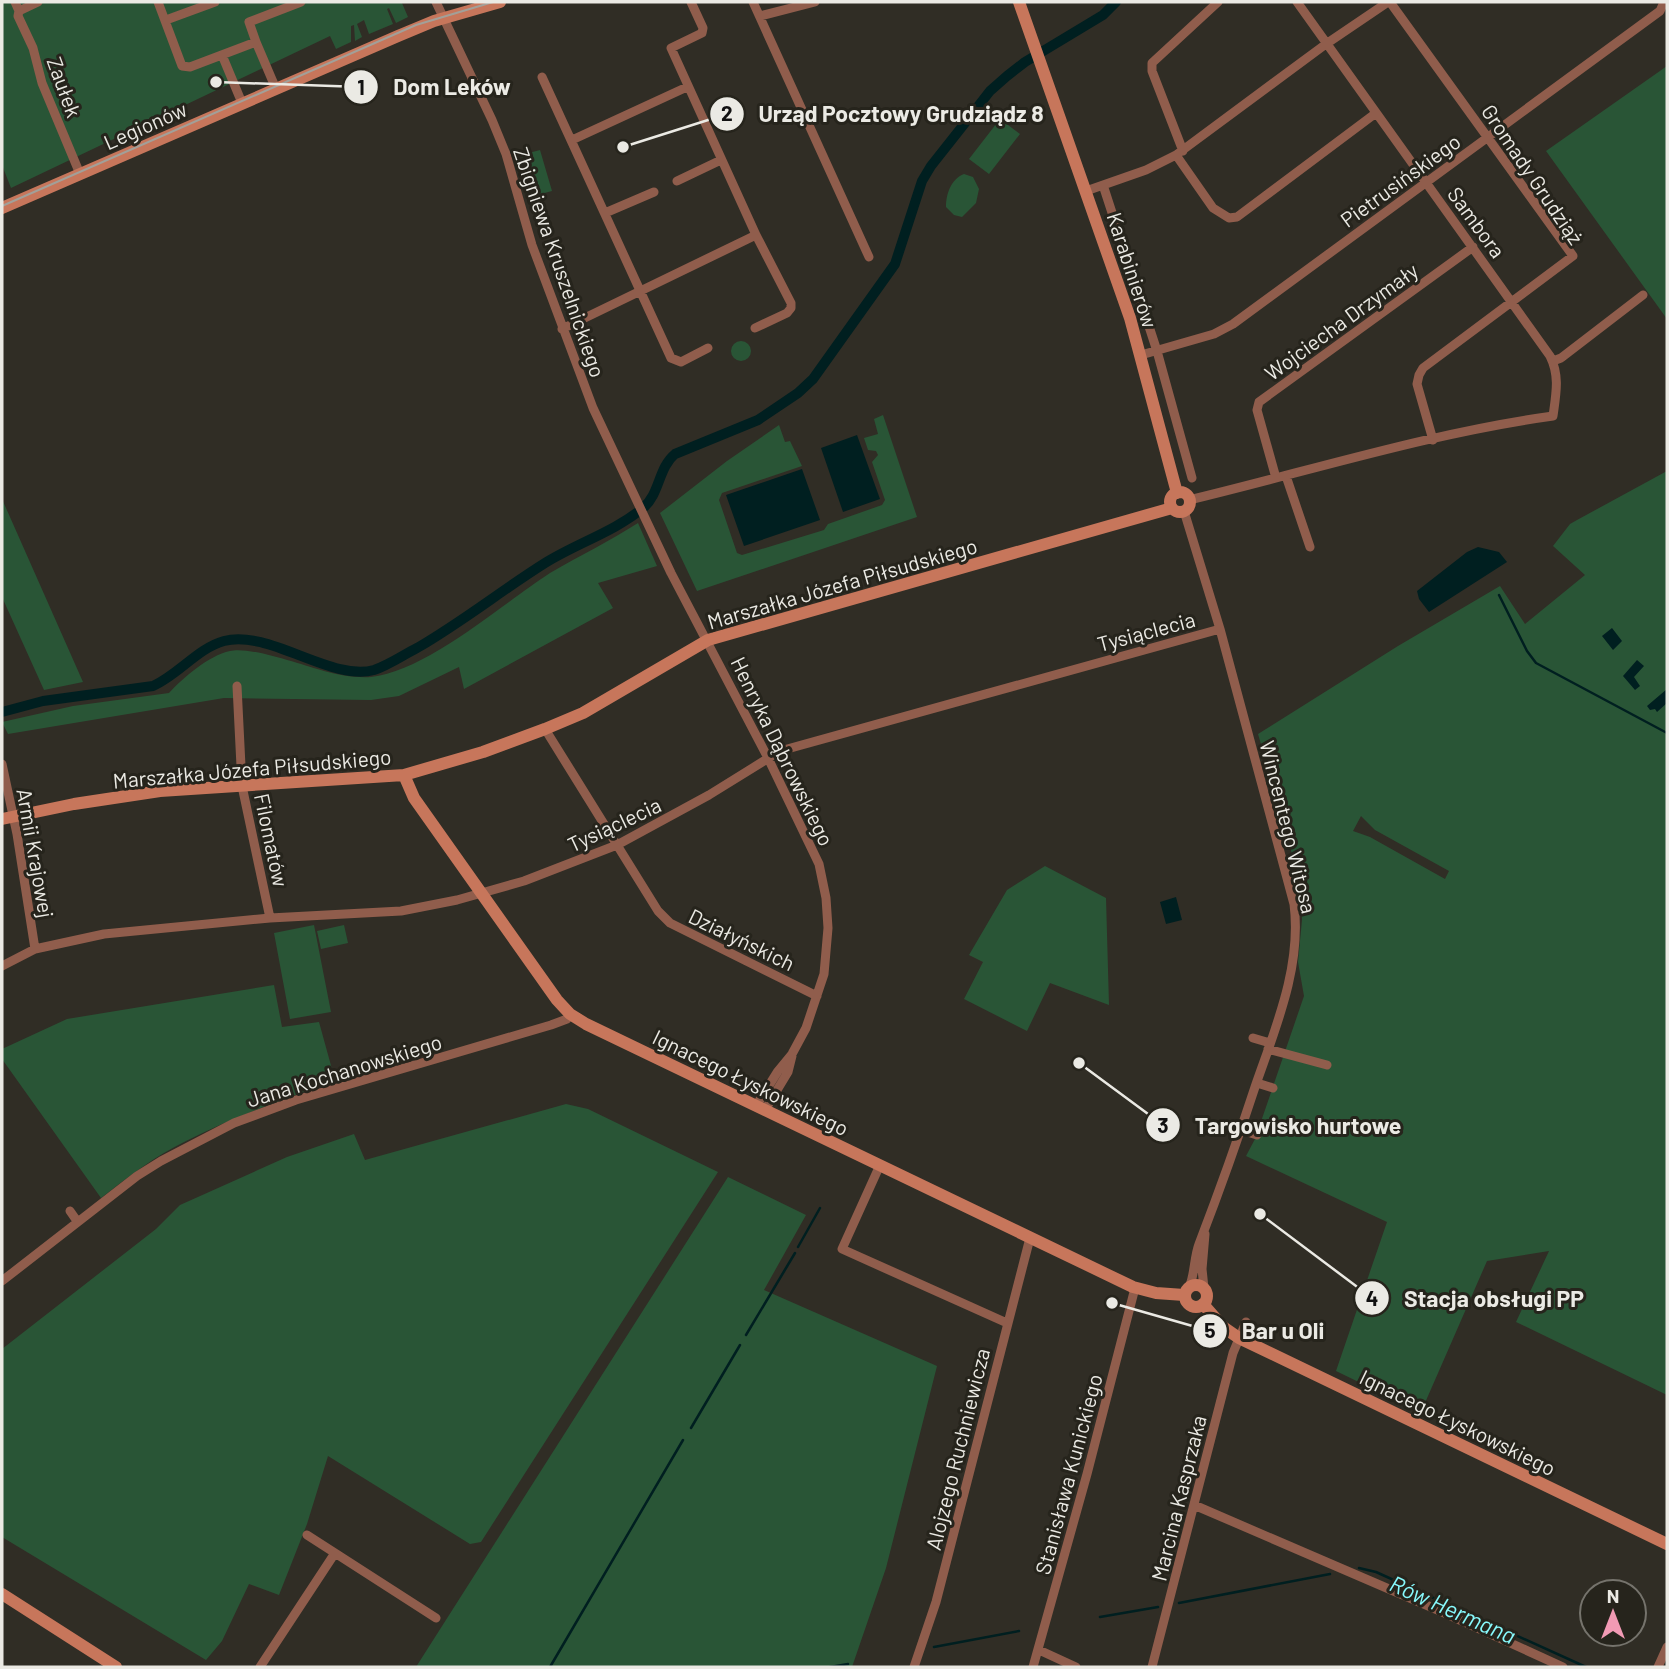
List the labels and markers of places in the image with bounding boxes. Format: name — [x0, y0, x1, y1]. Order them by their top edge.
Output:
callout: Dom Leków — [344, 65, 525, 109]
callout: Urząd Pocztowy Grudziądz 8 — [709, 92, 1058, 136]
callout: Targowisko hurtowe — [1146, 1103, 1415, 1147]
callout: Stacja obsługi PP — [1355, 1276, 1598, 1320]
callout: Bar u Oli — [1192, 1309, 1338, 1353]

